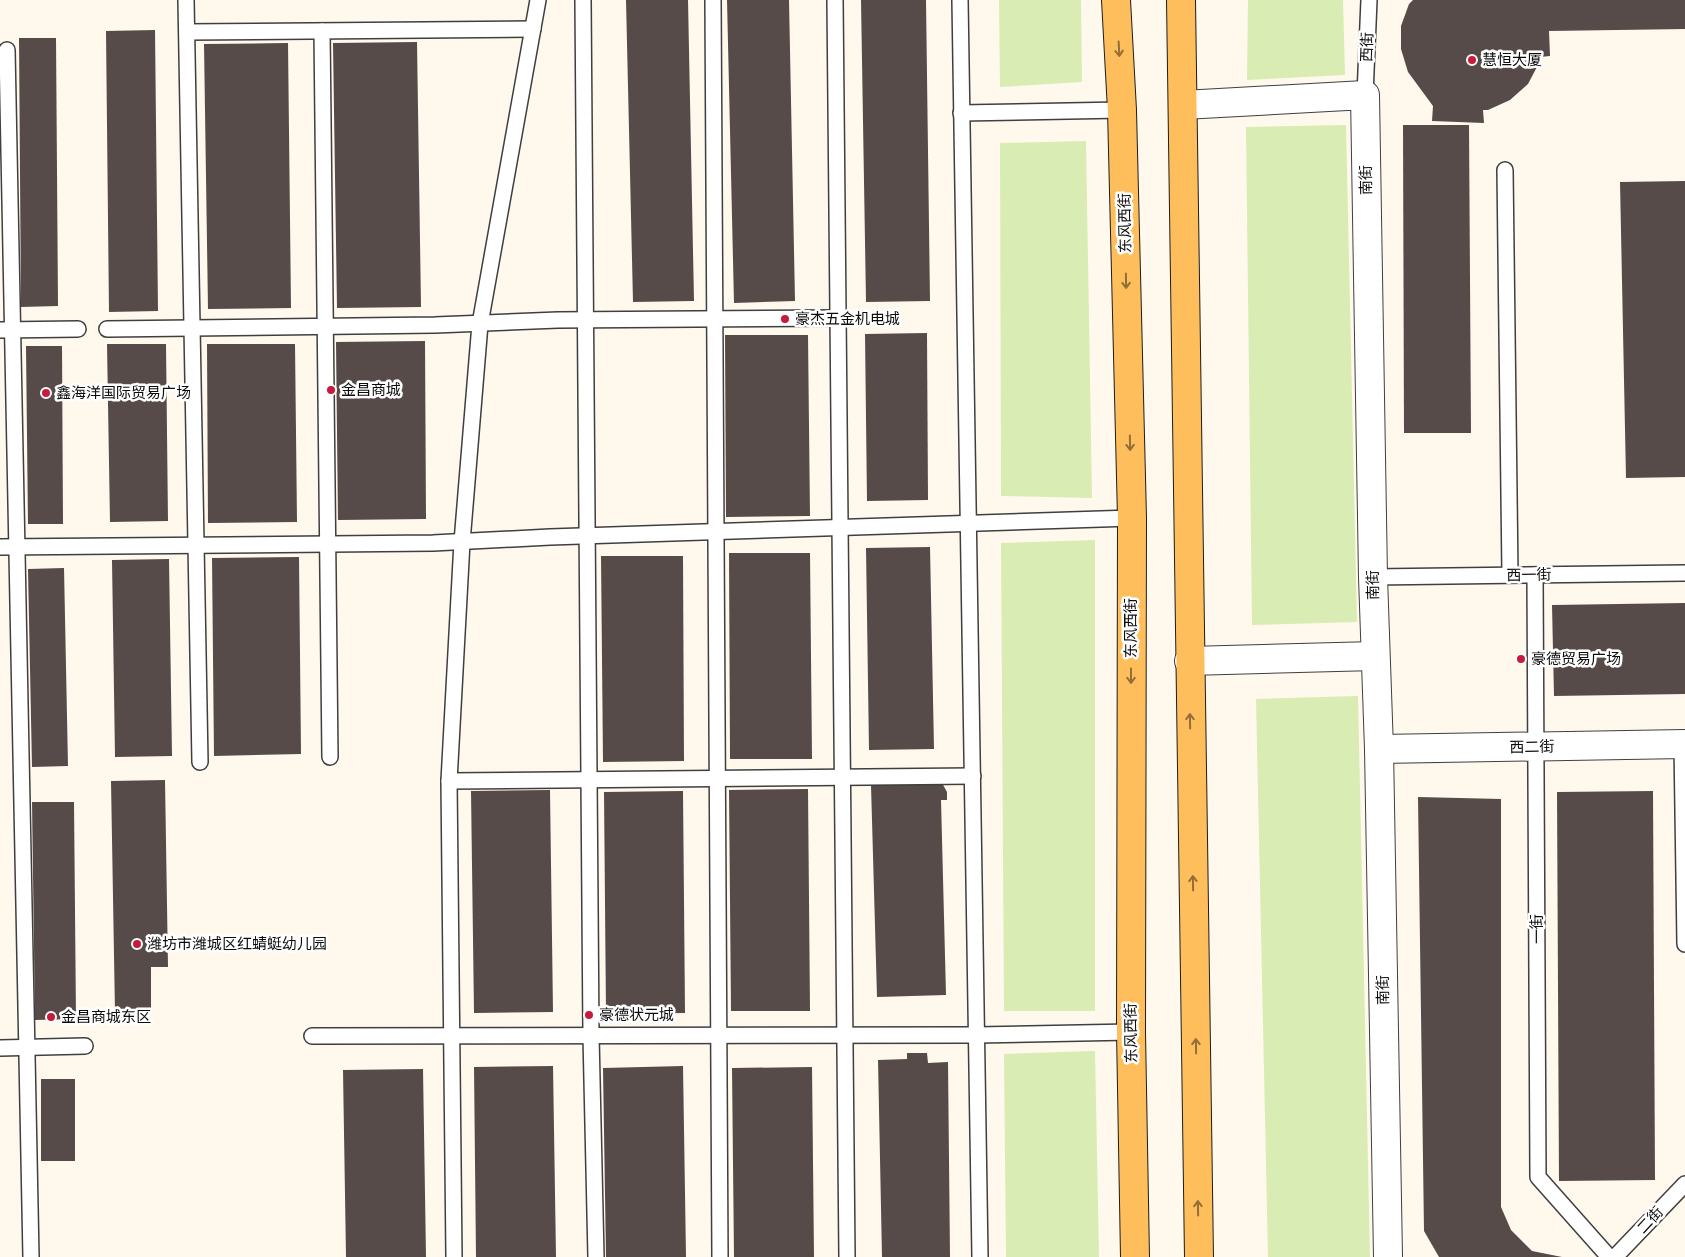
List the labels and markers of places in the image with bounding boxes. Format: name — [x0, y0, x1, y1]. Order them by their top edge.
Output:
place label: 慧恒大厦 — [1482, 51, 1542, 69]
marker: 慧恒大厦 — [1466, 54, 1478, 66]
place label: 豪杰五金机电城 — [795, 310, 900, 328]
marker: 豪杰五金机电城 — [779, 313, 791, 325]
place label: 金昌商城 — [341, 381, 401, 399]
place label: 鑫海洋国际贸易广场 — [56, 384, 191, 402]
marker: 金昌商城 — [325, 384, 337, 396]
marker: 鑫海洋国际贸易广场 — [40, 387, 52, 399]
place label: 豪德贸易广场 — [1531, 650, 1621, 668]
marker: 豪德贸易广场 — [1515, 653, 1527, 665]
place label: 潍坊市潍城区红蜻蜓幼儿园 — [147, 935, 327, 953]
marker: 潍坊市潍城区红蜻蜓幼儿园 — [131, 938, 143, 950]
place label: 豪德状元城 — [599, 1006, 674, 1024]
place label: 金昌商城东区 — [61, 1008, 151, 1026]
marker: 豪德状元城 — [583, 1009, 595, 1021]
marker: 金昌商城东区 — [45, 1011, 57, 1023]

